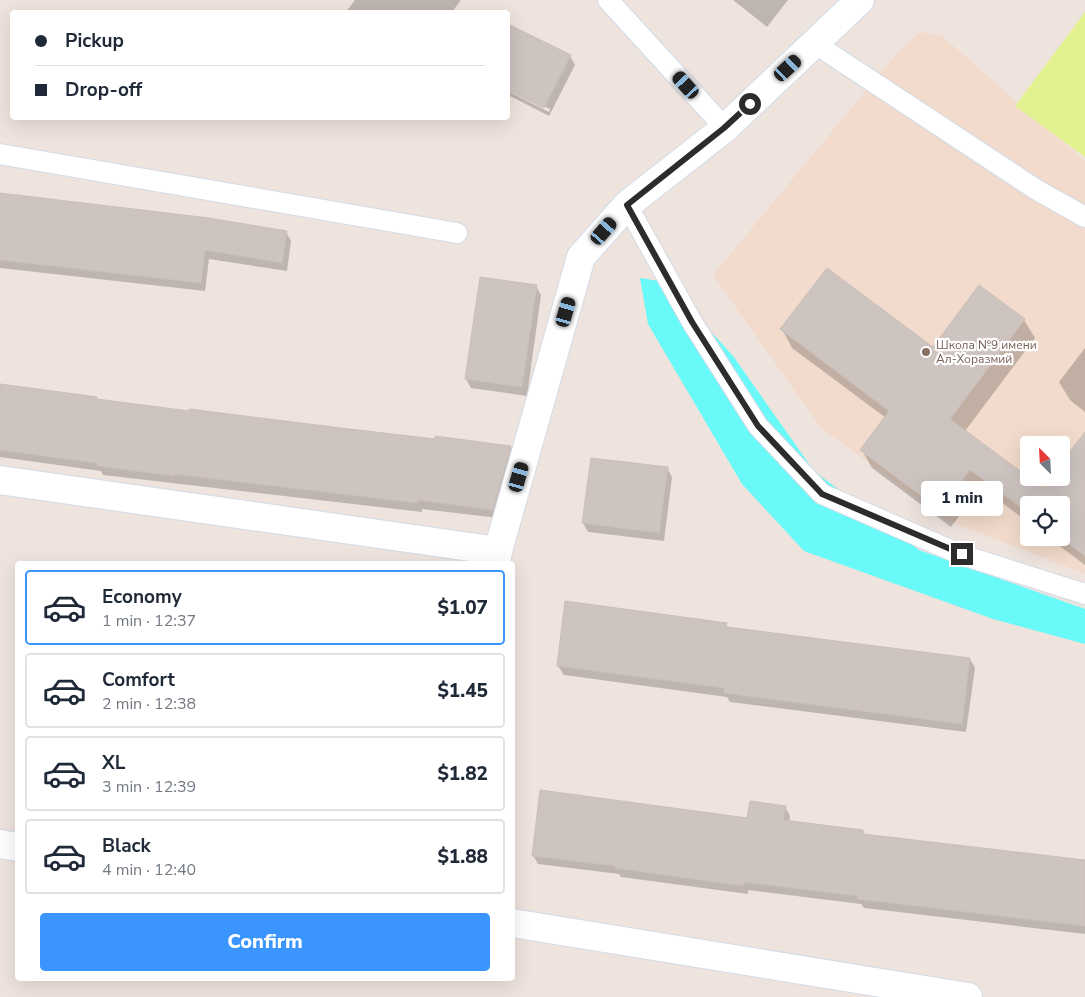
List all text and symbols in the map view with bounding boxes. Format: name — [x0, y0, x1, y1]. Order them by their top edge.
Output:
text: Pickup — [65, 28, 124, 54]
car — [771, 52, 804, 84]
car — [670, 69, 701, 101]
text: Drop-off — [65, 77, 142, 103]
route start — [739, 93, 761, 115]
car — [588, 215, 619, 247]
car — [554, 296, 577, 328]
place label: Школа №9 имени Ал-Хоразмий — [936, 337, 1037, 367]
marker: Школа №9 имени Ал-Хоразмий — [920, 346, 932, 358]
north arrow — [1020, 436, 1070, 486]
map controls — [1020, 436, 1070, 546]
car — [507, 461, 530, 493]
callout: 1 min — [921, 482, 1003, 516]
text: 1 min — [941, 487, 983, 509]
button: locate — [1020, 496, 1070, 546]
route end — [951, 543, 973, 565]
text: Economy — [102, 584, 182, 610]
icon: car — [42, 585, 87, 630]
text: $1.07 — [437, 595, 488, 621]
text: 1 min · 12:37 — [102, 610, 196, 632]
text: Comfort — [102, 667, 175, 693]
icon: car — [42, 668, 87, 713]
text: $1.45 — [437, 678, 488, 704]
text: 2 min · 12:38 — [102, 693, 196, 715]
text: XL — [102, 750, 125, 776]
icon: car — [42, 751, 87, 796]
text: $1.82 — [437, 761, 488, 787]
text: 3 min · 12:39 — [102, 776, 196, 798]
text: Black — [102, 833, 151, 859]
icon: car — [42, 834, 87, 879]
text: $1.88 — [437, 844, 488, 870]
text: 4 min · 12:40 — [102, 859, 196, 881]
button: Confirm — [40, 913, 490, 971]

